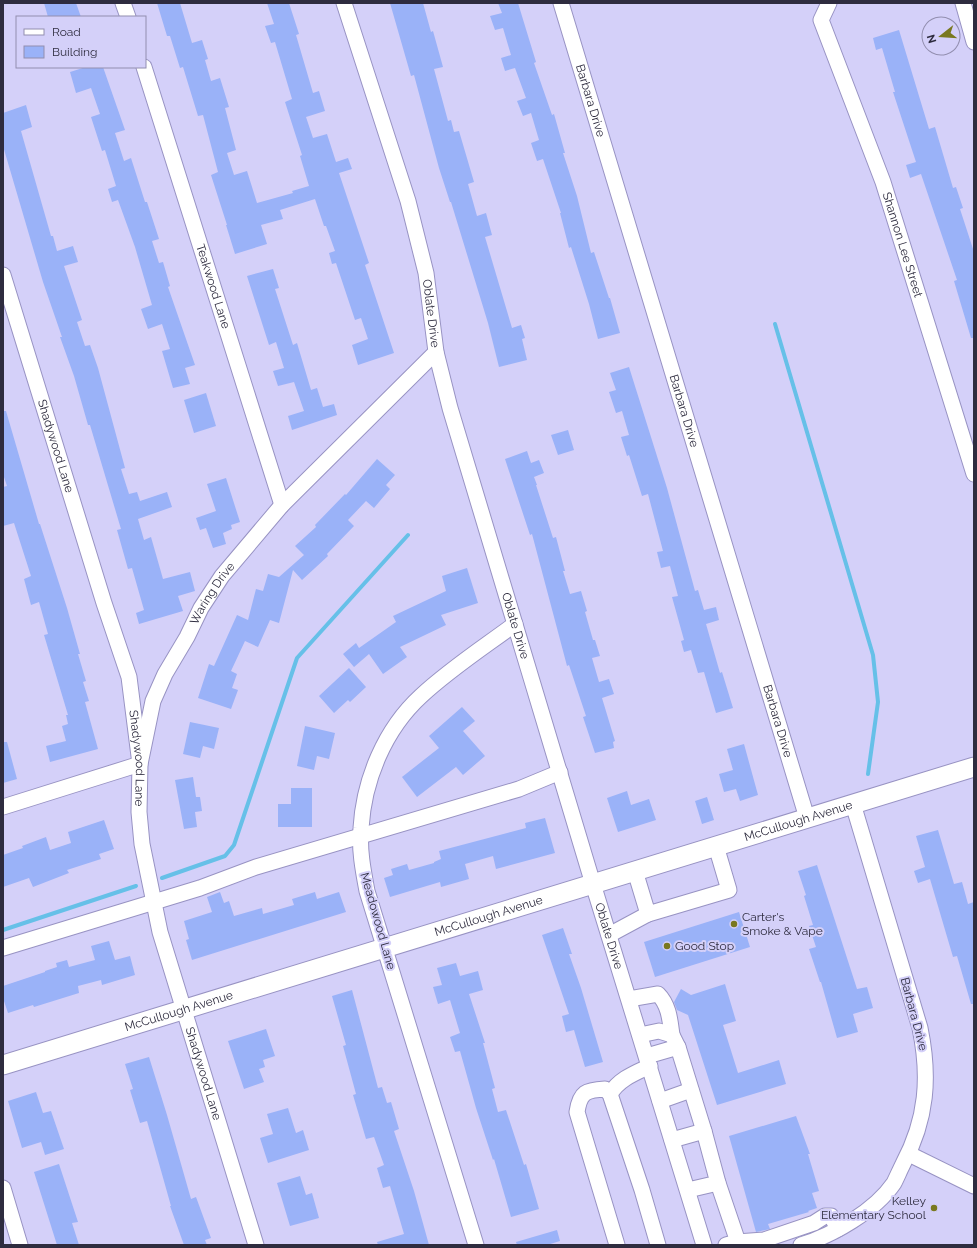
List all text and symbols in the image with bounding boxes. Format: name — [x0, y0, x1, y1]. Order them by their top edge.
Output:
legend — [16, 16, 146, 68]
north arrow — [921, 16, 961, 56]
text: Road — [52, 25, 81, 39]
text: N — [924, 33, 939, 45]
text: Building — [52, 45, 98, 59]
street label: Barbara Drive — [573, 63, 608, 139]
street label: Shannon Lee Street — [880, 190, 926, 299]
street label: Teakwood Lane — [193, 242, 233, 330]
street label: Oblate Drive — [420, 278, 442, 348]
street label: Barbara Drive — [667, 373, 702, 449]
street label: Shadywood Lane — [35, 398, 77, 494]
street label: Waring Drive — [187, 559, 238, 627]
street label: Oblate Drive — [499, 591, 532, 661]
street label: Barbara Drive — [760, 683, 795, 759]
street label: Shadywood Lane — [126, 709, 147, 807]
street label: McCullough Avenue — [743, 798, 854, 844]
street label: Meadowood Lane — [357, 871, 399, 971]
street label: McCullough Avenue — [433, 893, 544, 939]
street label: Oblate Drive — [592, 901, 626, 971]
place label: Carter's Smoke & Vape — [742, 910, 823, 938]
marker: Carter's Smoke & Vape — [729, 919, 739, 929]
place label: Good Stop — [675, 939, 734, 953]
marker: Good Stop — [662, 941, 672, 951]
street label: Barbara Drive — [898, 976, 930, 1052]
street label: McCullough Avenue — [123, 988, 235, 1034]
street label: Shadywood Lane — [183, 1025, 224, 1122]
place label: Kelley Elementary School — [821, 1194, 927, 1222]
marker: Kelley Elementary School — [929, 1203, 939, 1213]

